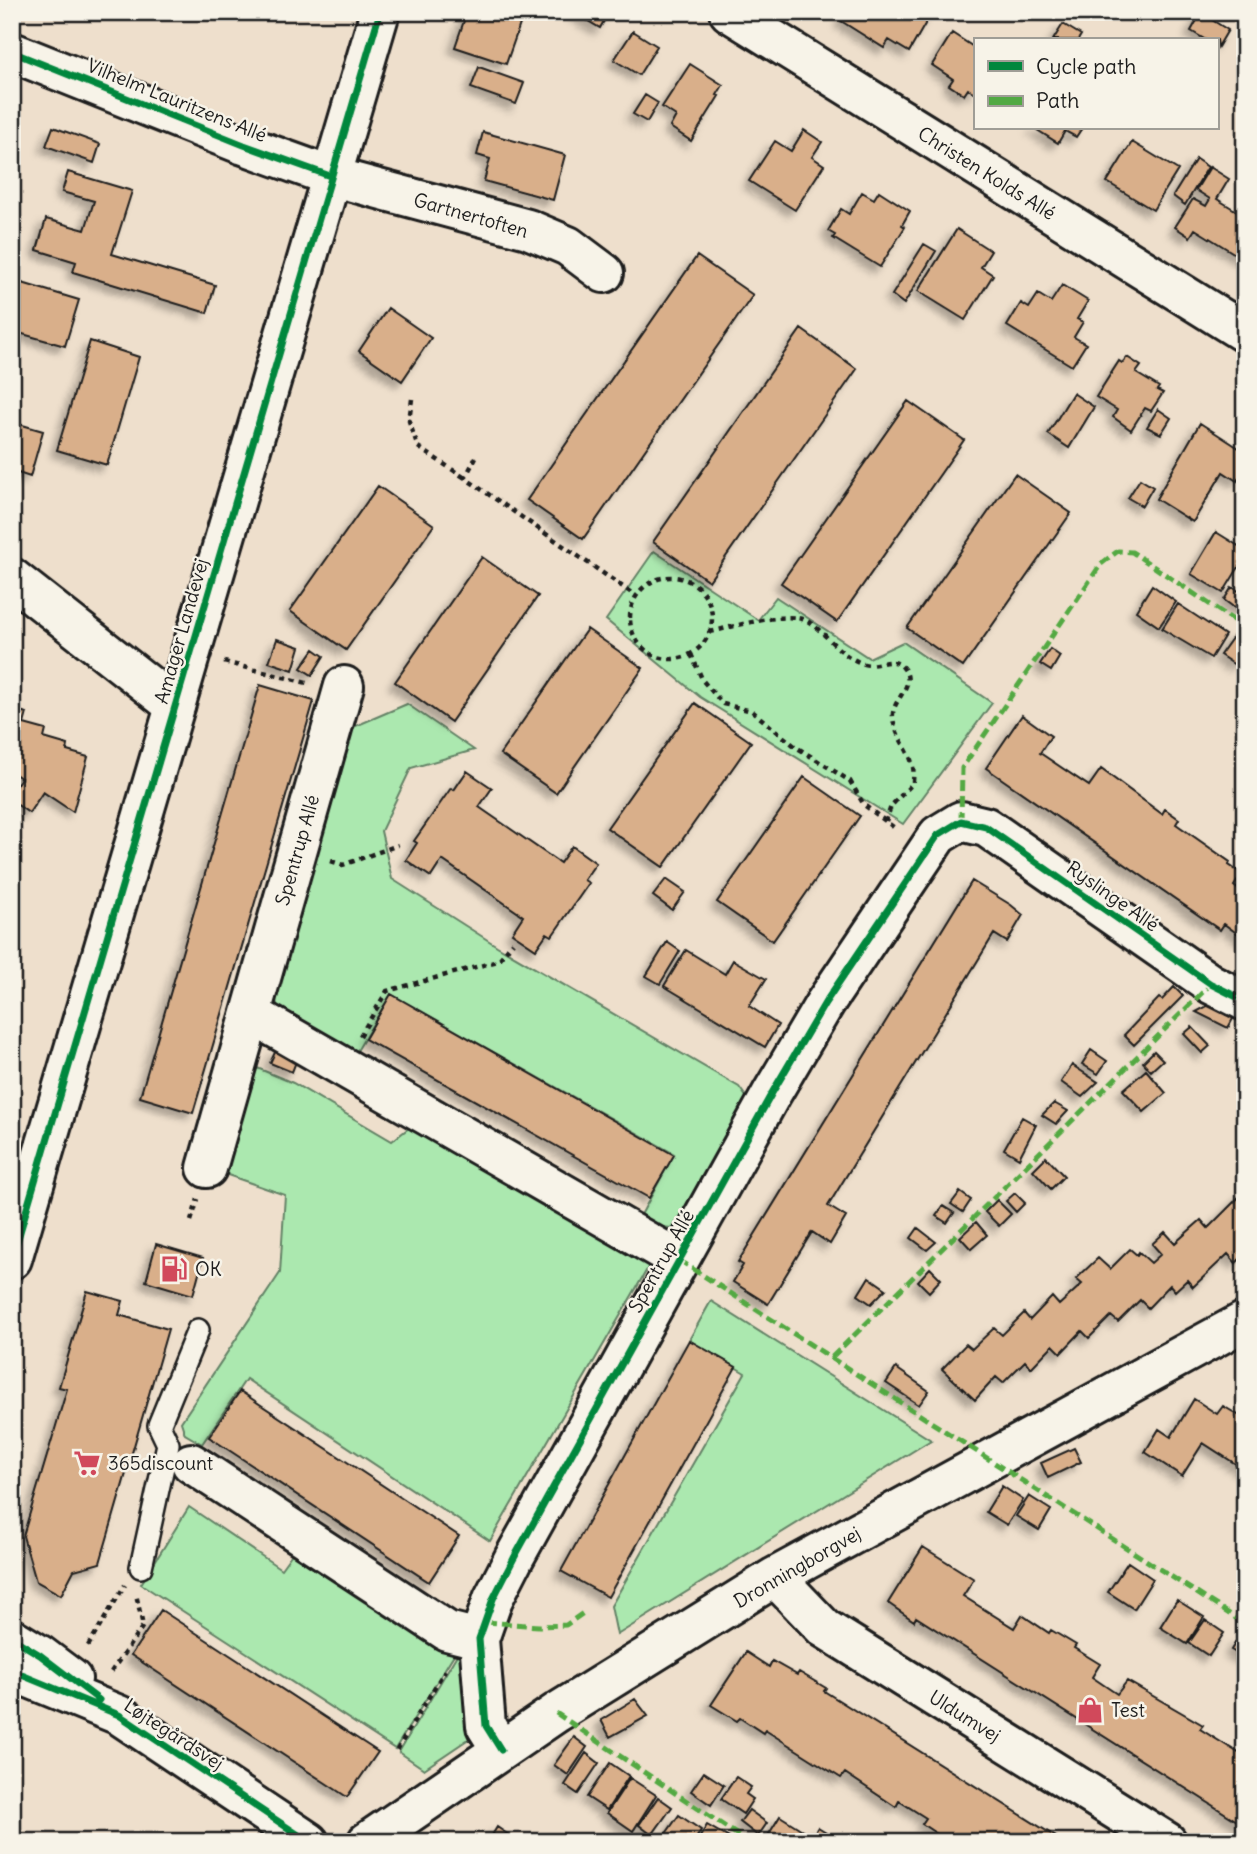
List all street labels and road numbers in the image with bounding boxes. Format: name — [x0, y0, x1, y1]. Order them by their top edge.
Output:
street label: Vilhelm Lauritzens Allé — [84, 53, 270, 147]
street label: Christen Kolds Allé — [914, 121, 1060, 225]
street label: Gartnertoften — [411, 187, 531, 243]
street label: Amager Landevej — [149, 556, 213, 706]
street label: Spentrup Allé — [270, 792, 324, 908]
street label: Ryslinge Allé — [1062, 855, 1164, 937]
street label: Spentrup Allé — [623, 1205, 699, 1317]
street label: Dronningborgvej — [729, 1521, 865, 1613]
street label: Uldumvej — [925, 1685, 1005, 1747]
street label: Løjtegårdsvej — [120, 1693, 228, 1775]

